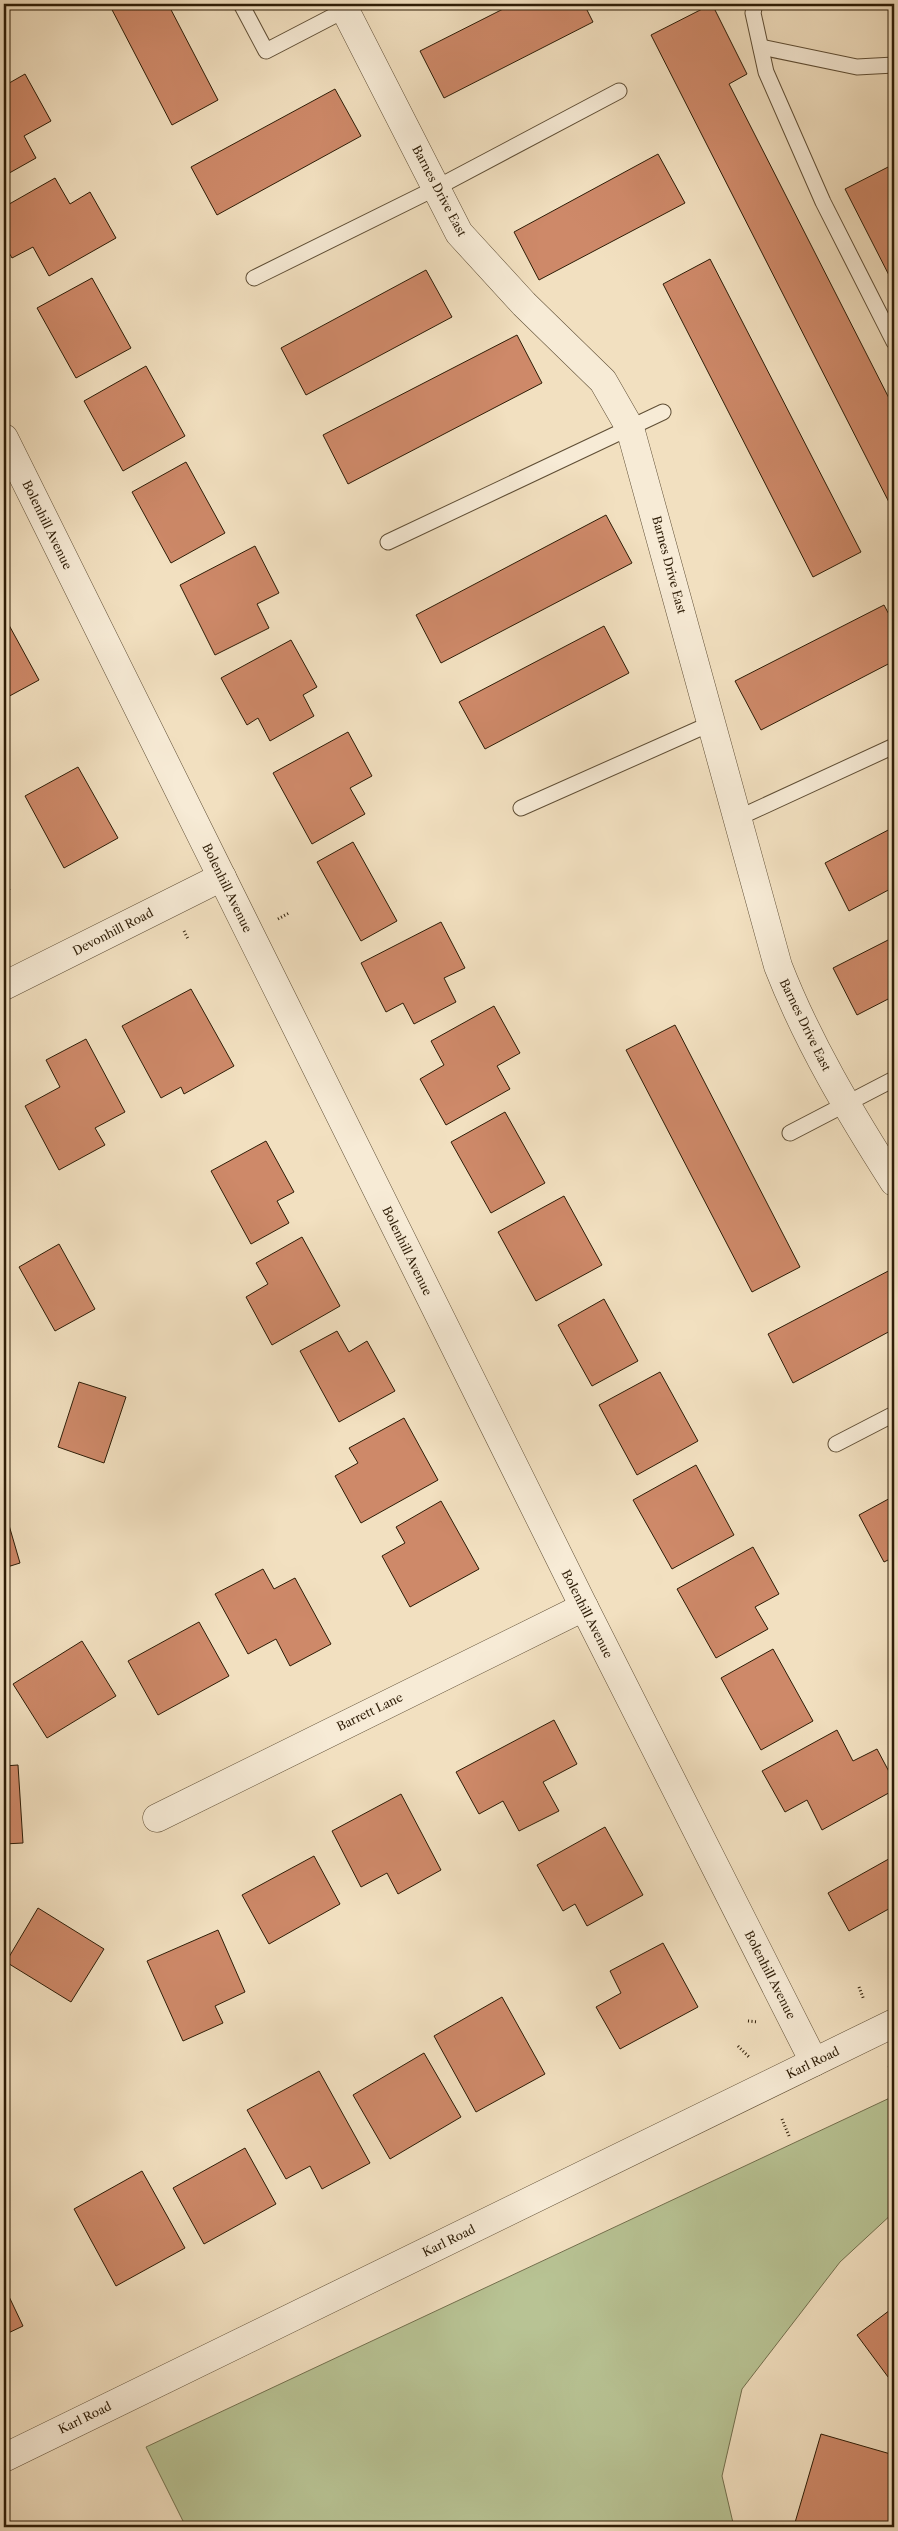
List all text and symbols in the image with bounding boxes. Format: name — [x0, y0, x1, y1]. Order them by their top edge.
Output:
street label: Barnes Drive East — [409, 143, 470, 239]
street label: Bolenhill Avenue — [19, 478, 76, 572]
street label: Barnes Drive East — [649, 514, 690, 616]
street label: Bolenhill Avenue — [199, 841, 256, 935]
street label: Devonhill Road — [70, 904, 156, 958]
street label: Barnes Drive East — [777, 976, 835, 1074]
street label: Bolenhill Avenue — [379, 1204, 436, 1298]
street label: Bolenhill Avenue — [559, 1567, 616, 1661]
street label: Barrett Lane — [334, 1689, 405, 1734]
street label: Bolenhill Avenue — [742, 1928, 799, 2022]
street label: Karl Road — [784, 2043, 842, 2082]
street label: Karl Road — [420, 2221, 478, 2260]
street label: Karl Road — [56, 2398, 114, 2437]

